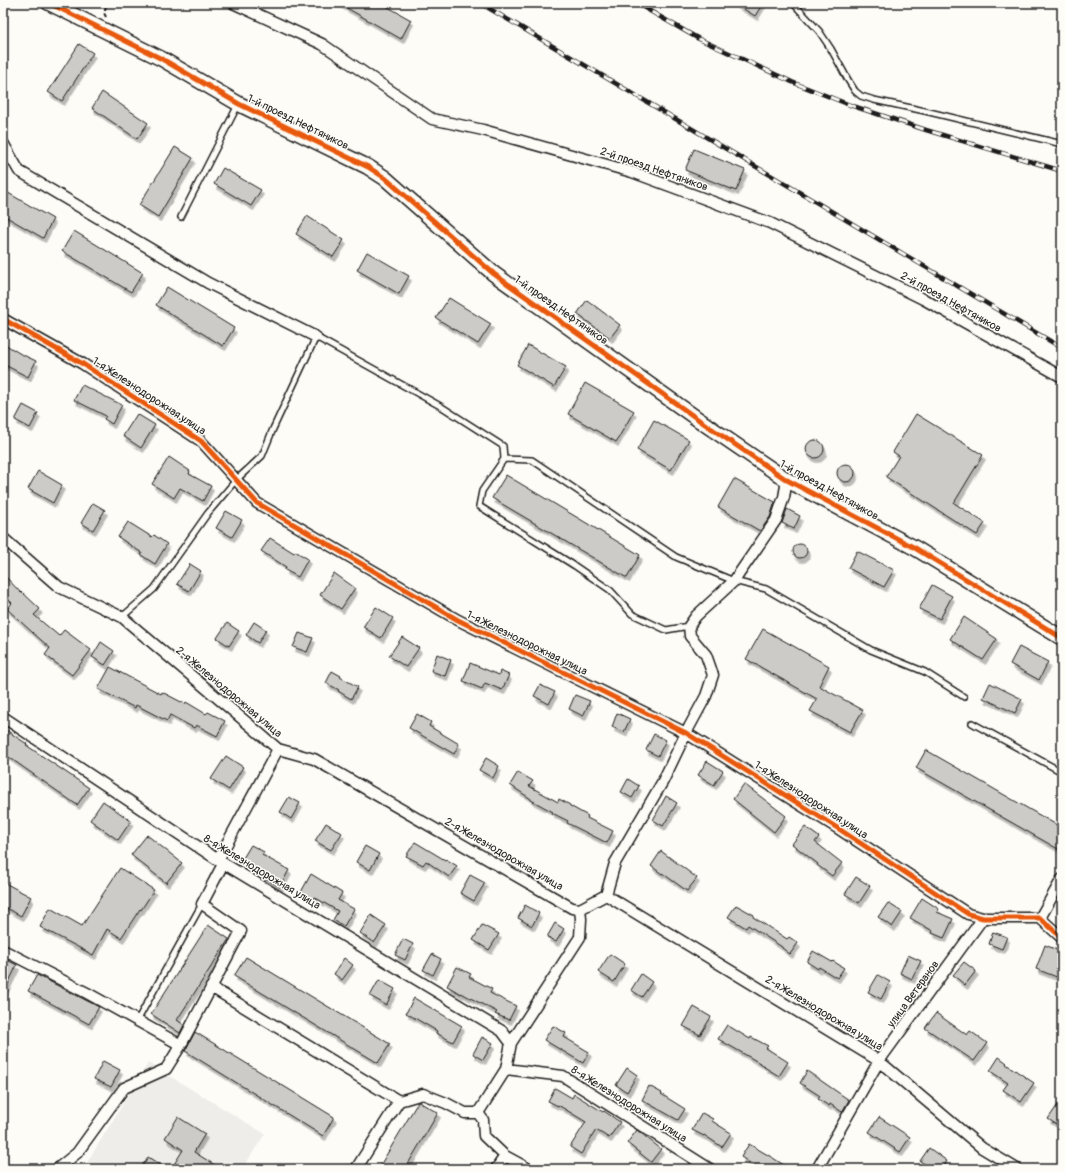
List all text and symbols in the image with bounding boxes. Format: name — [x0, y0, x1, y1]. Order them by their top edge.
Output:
street label: 1-й проезд Нефтяников — [245, 92, 351, 152]
street label: 2-й проезд Нефтяников — [598, 144, 710, 194]
street label: 2-й проезд Нефтяников — [898, 269, 1004, 335]
street label: 1-й проезд Нефтяников — [512, 273, 610, 347]
street label: 1-я Железнодорожная улица — [90, 354, 208, 438]
street label: 1-й проезд Нефтяников — [777, 457, 881, 523]
street label: 1-я Железнодорожная улица — [465, 608, 589, 678]
street label: 2-я Железнодорожная улица — [173, 644, 285, 740]
street label: 1-я Железнодорожная улица — [752, 758, 870, 842]
street label: 2-я Железнодорожная улица — [442, 815, 566, 893]
street label: 8-я Железнодорожная улица — [201, 832, 323, 912]
street label: улица Ветеранов — [884, 958, 942, 1031]
street label: 2-я Железнодорожная улица — [763, 973, 885, 1053]
street label: 8-я Железнодорожная улица — [569, 1063, 689, 1145]

